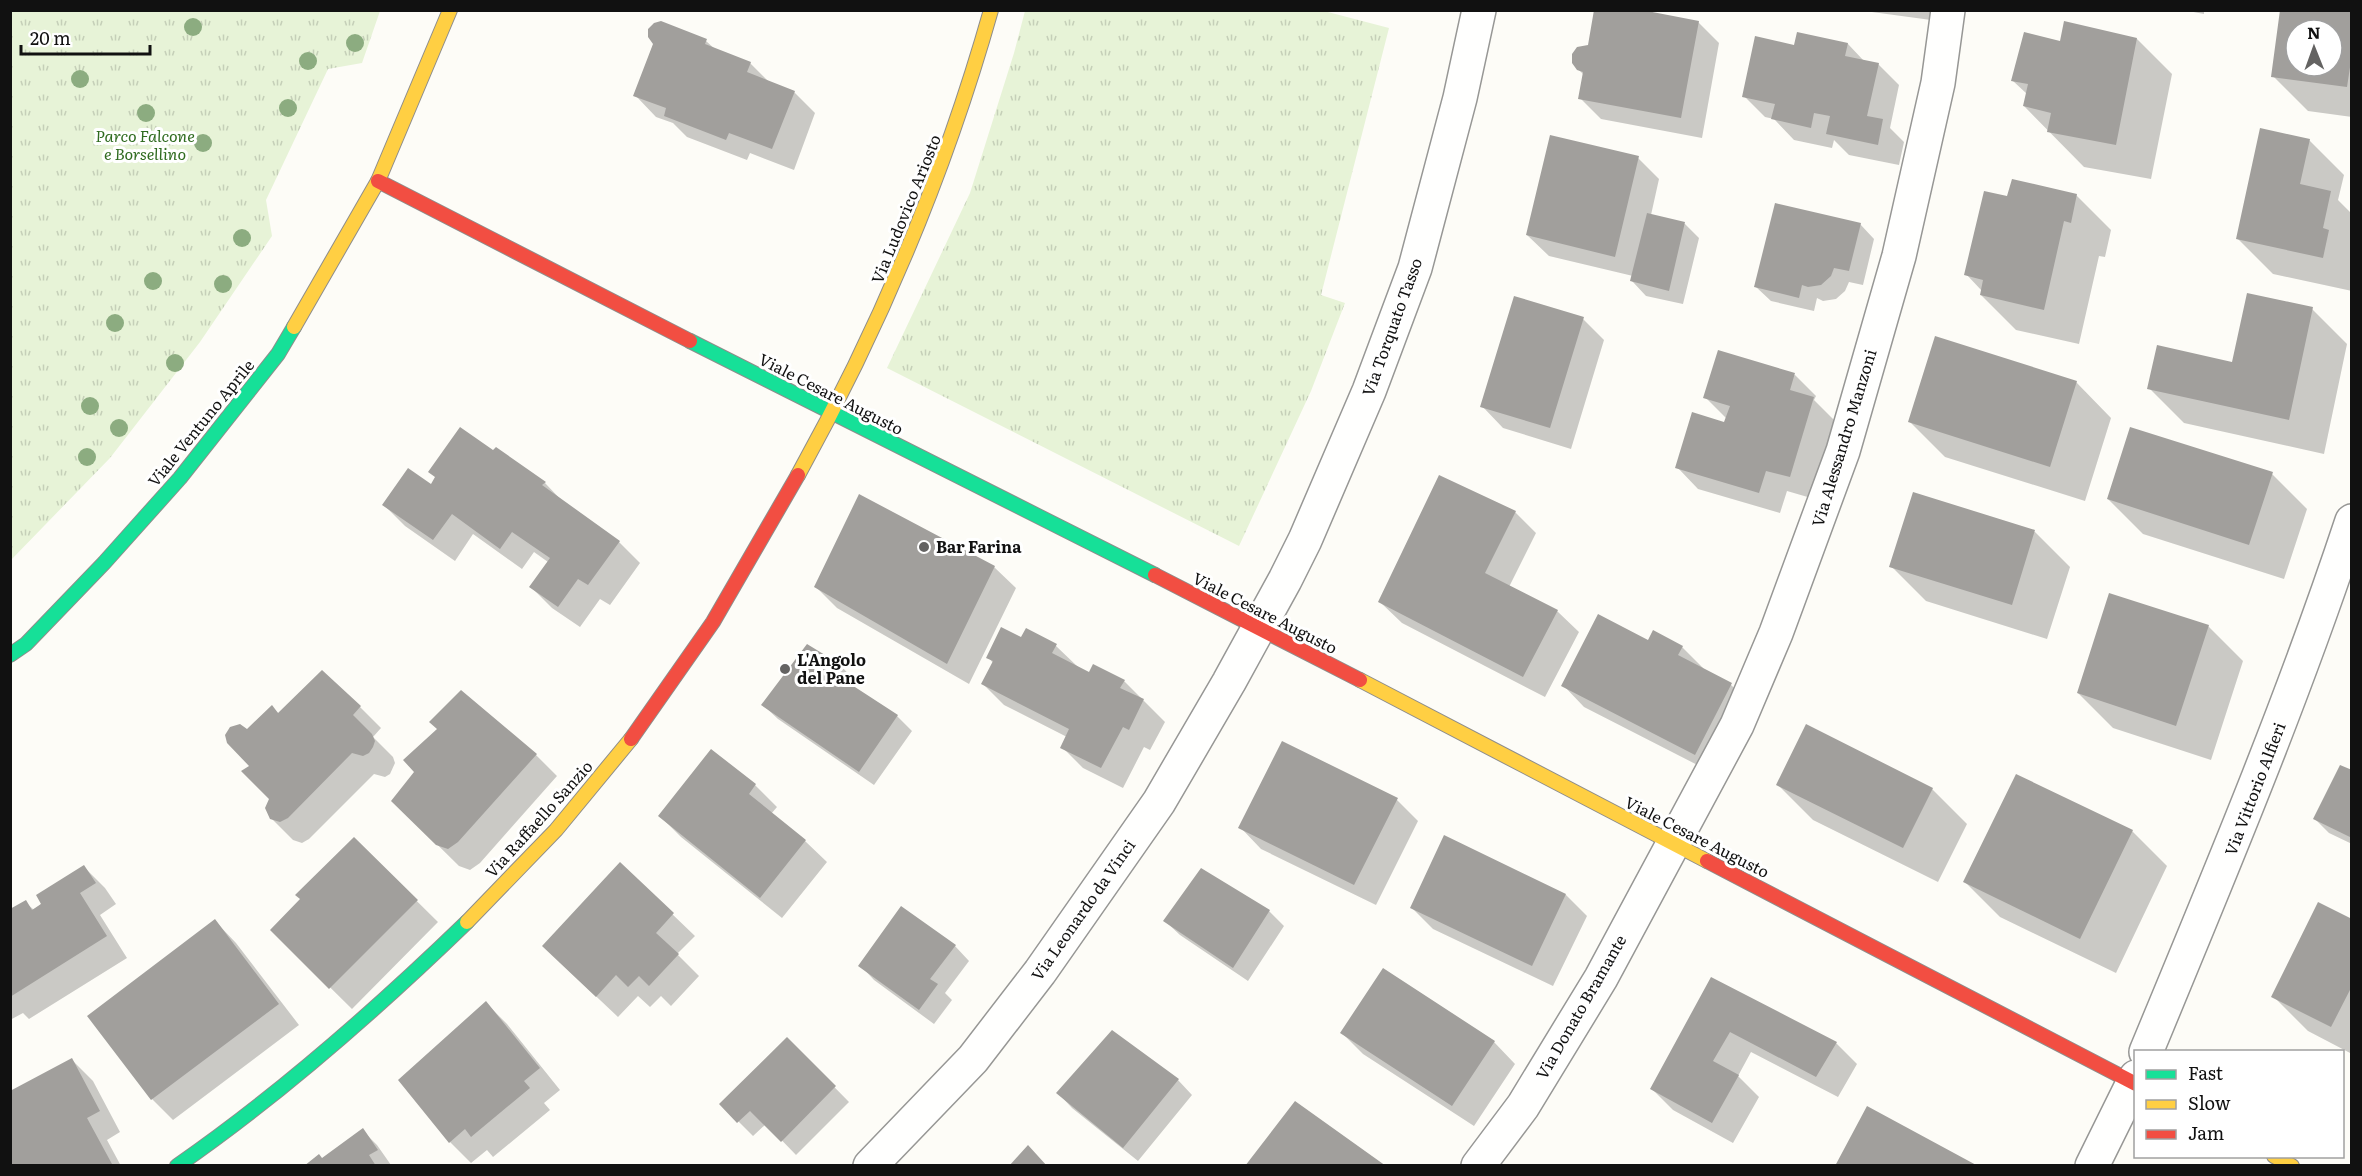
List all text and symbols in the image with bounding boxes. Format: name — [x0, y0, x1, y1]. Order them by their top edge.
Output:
scale bar — [21, 18, 150, 56]
north arrow — [2284, 18, 2344, 78]
text: N — [2307, 20, 2321, 44]
text: 20 m — [30, 24, 71, 51]
park label: Parco Falcone e Borsellino — [95, 123, 195, 165]
street label: Via Ludovico Ariosto — [864, 130, 946, 287]
street label: Via Torquato Tasso — [1355, 254, 1427, 399]
street label: Viale Cesare Augusto — [755, 346, 908, 440]
street label: Via Alessandro Manzoni — [1805, 346, 1882, 529]
street label: Viale Ventuno Aprile — [141, 354, 259, 491]
place label: Bar Farina — [936, 534, 1022, 558]
marker: Bar Farina — [917, 540, 931, 554]
street label: Viale Cesare Augusto — [1189, 565, 1342, 659]
place label: L'Angolo del Pane — [797, 647, 866, 689]
marker: L'Angolo del Pane — [778, 662, 792, 676]
street label: Via Vittorio Alfieri — [2218, 718, 2291, 859]
street label: Via Raffaello Sanzio — [479, 754, 598, 882]
street label: Viale Cesare Augusto — [1621, 789, 1774, 883]
street label: Via Leonardo da Vinci — [1024, 834, 1140, 985]
street label: Via Donato Bramante — [1529, 930, 1631, 1083]
legend — [2134, 1050, 2344, 1158]
text: Fast — [2188, 1059, 2224, 1086]
text: Slow — [2188, 1089, 2231, 1116]
text: Jam — [2188, 1119, 2224, 1146]

